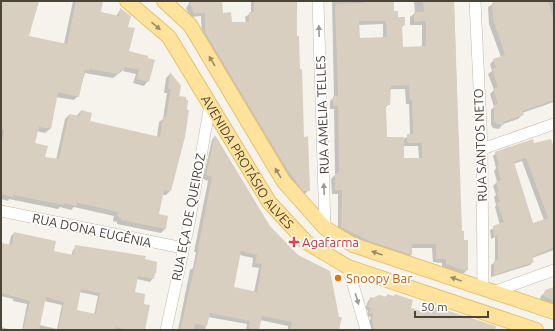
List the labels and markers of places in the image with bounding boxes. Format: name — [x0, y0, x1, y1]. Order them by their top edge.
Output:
place label: Agafarma — [302, 235, 359, 249]
marker: Agafarma — [289, 237, 299, 247]
place label: Snoopy Bar — [346, 271, 412, 285]
marker: Snoopy Bar — [333, 273, 343, 283]

